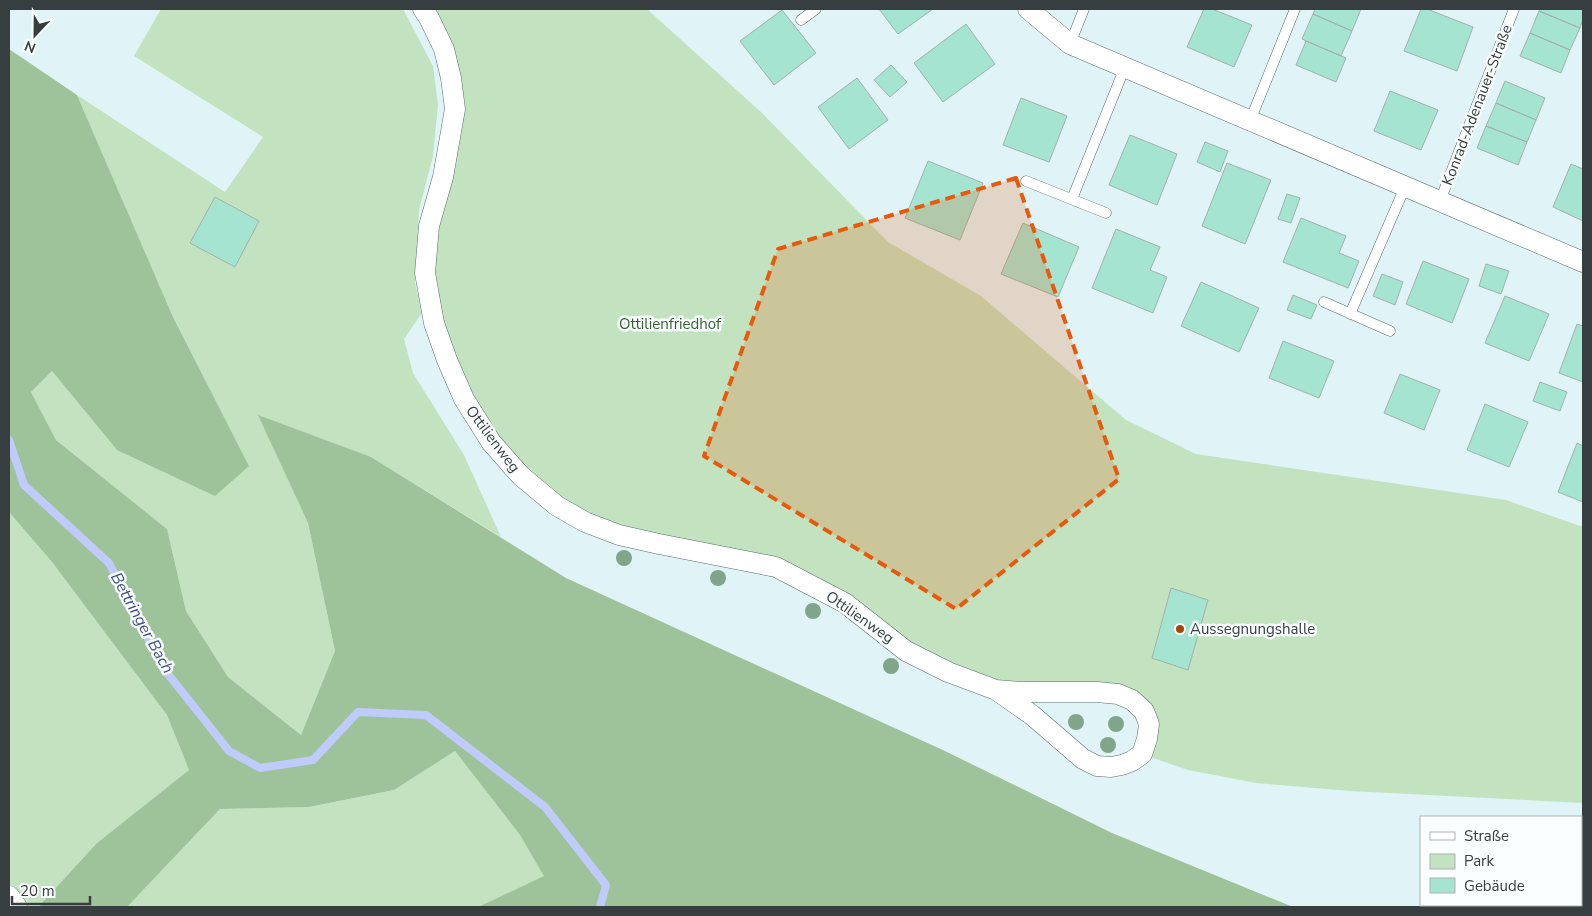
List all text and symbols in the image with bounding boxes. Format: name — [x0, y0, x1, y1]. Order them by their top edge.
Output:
north arrow — [10, 10, 60, 60]
street label: Konrad-Adenauer-Straße — [1437, 22, 1517, 188]
text: N — [22, 36, 39, 57]
park label: Ottilienfriedhof — [619, 314, 722, 334]
street label: Ottilienweg — [461, 401, 525, 477]
water label: Bettringer Bach — [105, 569, 179, 677]
street label: Ottilienweg — [822, 586, 898, 648]
place label: Aussegnungshalle — [1190, 619, 1315, 639]
marker: Aussegnungshalle — [1174, 623, 1186, 635]
legend — [1420, 816, 1582, 906]
text: Straße — [1464, 826, 1509, 846]
text: Park — [1464, 851, 1494, 871]
scale bar — [12, 874, 90, 906]
text: Gebäude — [1464, 876, 1525, 896]
text: 20 m — [20, 881, 55, 901]

